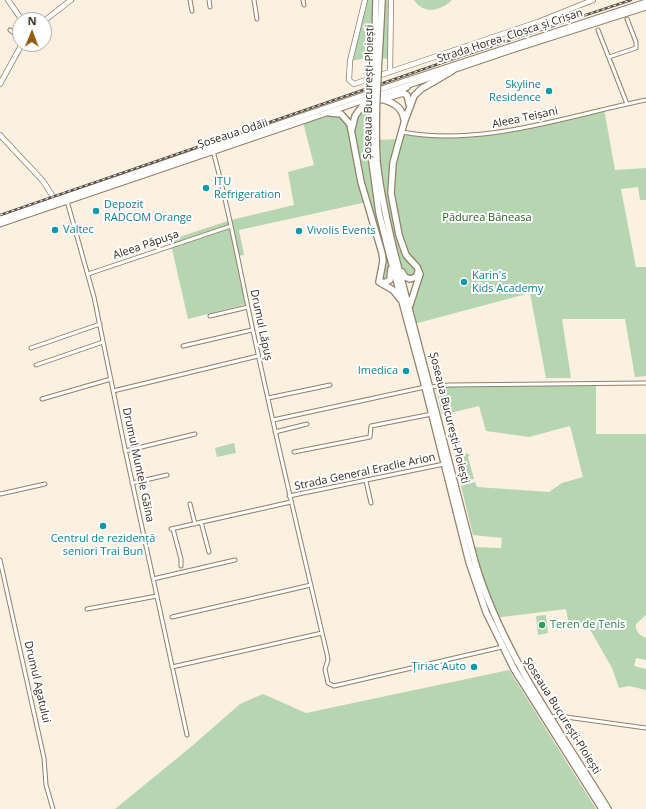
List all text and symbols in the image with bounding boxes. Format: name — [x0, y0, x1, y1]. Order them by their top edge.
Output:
street label: Strada Horea, Cloșca și Crișan — [435, 6, 585, 66]
north arrow — [12, 12, 52, 52]
text: N — [28, 13, 37, 28]
street label: Șoseaua București-Ploiești — [361, 24, 377, 160]
place label: Skyline Residence — [489, 78, 541, 104]
marker: Skyline Residence — [544, 86, 554, 96]
street label: Aleea Teișani — [491, 105, 559, 131]
street label: Șoseaua Odăii — [196, 116, 270, 152]
place label: ITU Refrigeration — [214, 175, 281, 201]
marker: ITU Refrigeration — [201, 183, 211, 193]
place label: Depozit RADCOM Orange — [104, 198, 192, 224]
marker: Depozit RADCOM Orange — [91, 206, 101, 216]
park label: Pădurea Băneasa — [442, 211, 532, 225]
place label: Valtec — [63, 223, 94, 237]
place label: Vivolis Events — [307, 224, 376, 238]
marker: Valtec — [50, 225, 60, 235]
marker: Vivolis Events — [294, 226, 304, 236]
street label: Aleea Păpușa — [111, 228, 181, 262]
place label: Karin's Kids Academy — [472, 269, 543, 295]
marker: Karin's Kids Academy — [459, 277, 469, 287]
street label: Drumul Lăpuș — [247, 288, 275, 362]
street label: Șoseaua București-Ploiești — [426, 351, 472, 485]
place label: Imedica — [358, 364, 398, 378]
marker: Imedica — [401, 366, 411, 376]
street label: Drumul Muntele Găina — [119, 406, 157, 524]
street label: Strada General Eraclie Arion — [293, 451, 437, 493]
marker: Centrul de rezidență seniori Trai Bun — [98, 521, 108, 531]
place label: Centrul de rezidență seniori Trai Bun — [51, 532, 155, 558]
place label: Teren de Tenis — [550, 618, 625, 632]
marker: Teren de Tenis — [537, 620, 547, 630]
street label: Drumul Agatului — [21, 640, 53, 724]
street label: Șoseaua București-Ploiești — [521, 655, 603, 777]
place label: Țiriac Auto — [411, 660, 466, 674]
marker: Țiriac Auto — [469, 662, 479, 672]

